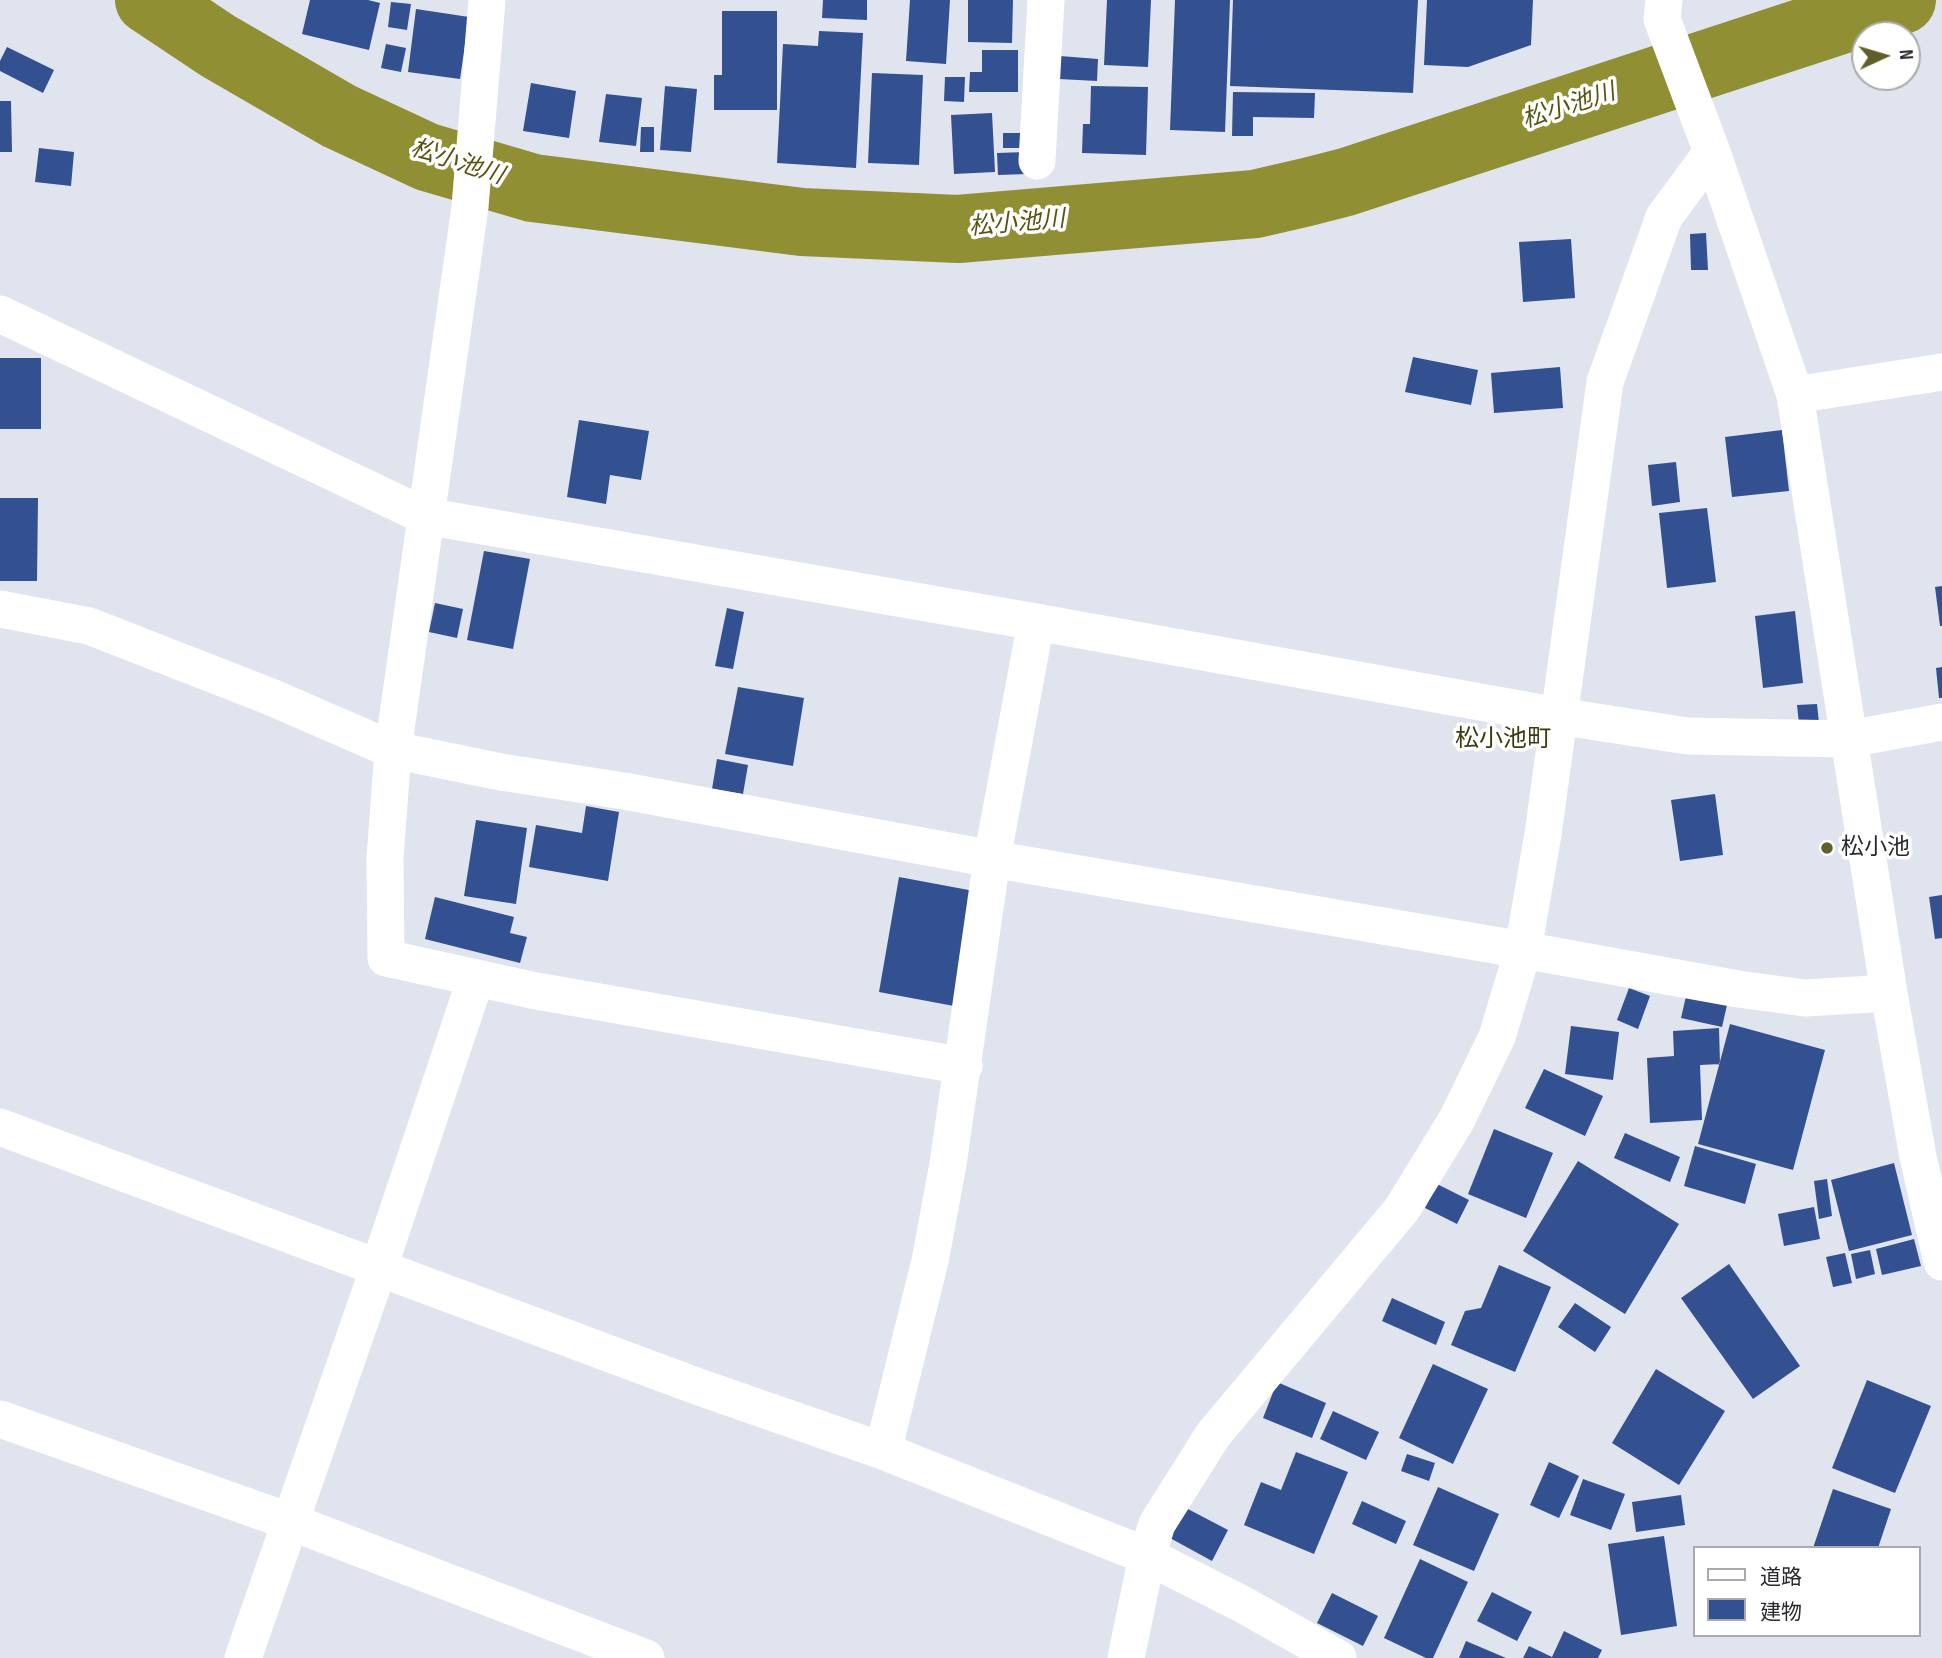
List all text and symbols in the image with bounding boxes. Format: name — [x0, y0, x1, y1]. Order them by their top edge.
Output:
north arrow — [1851, 21, 1921, 91]
text: N — [1894, 49, 1917, 61]
water label: 松小池川 — [1519, 78, 1619, 136]
water label: 松小池川 — [407, 134, 507, 192]
water label: 松小池川 — [968, 205, 1066, 243]
district label: 松小池町 — [1455, 726, 1551, 754]
place label: 松小池 — [1841, 834, 1910, 862]
marker: 松小池 — [1819, 840, 1835, 856]
legend — [1694, 1546, 1921, 1637]
text: 道路 — [1760, 1565, 1802, 1590]
text: 建物 — [1760, 1600, 1802, 1625]

